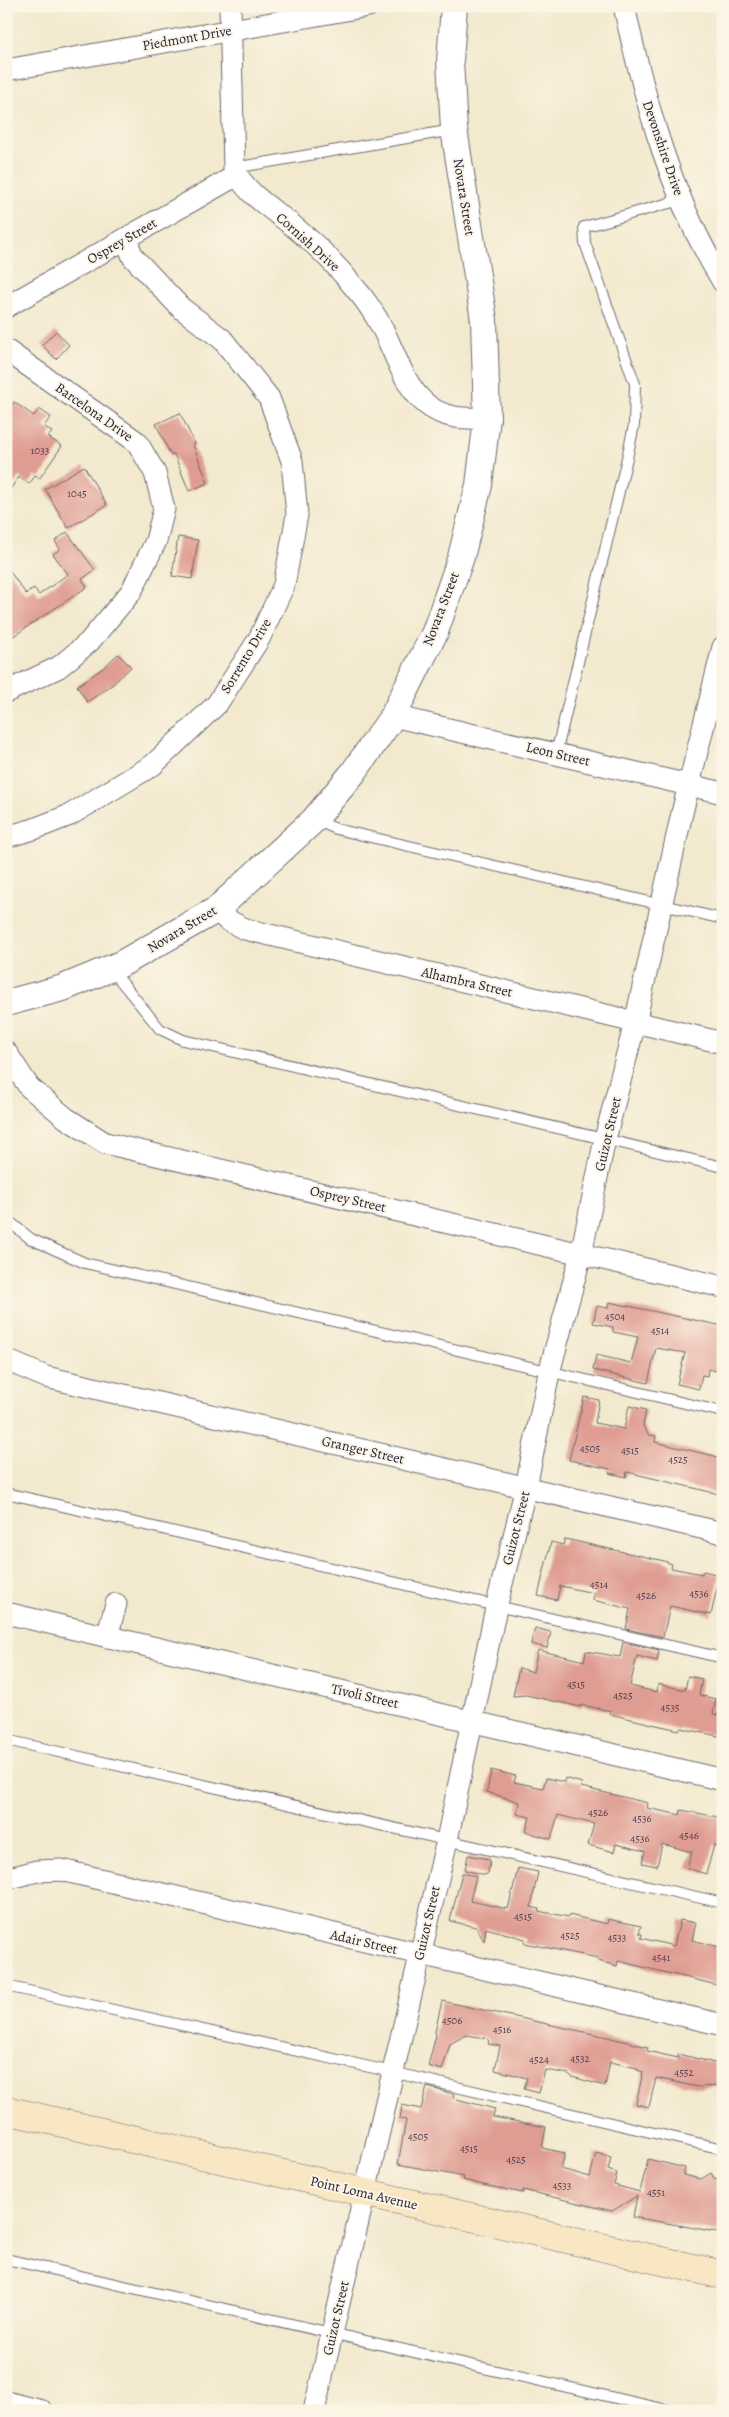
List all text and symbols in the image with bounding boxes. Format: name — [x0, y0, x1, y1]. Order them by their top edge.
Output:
street label: Piedmont Drive — [141, 21, 233, 55]
street label: Devonshire Drive — [638, 98, 688, 198]
street label: Novara Street — [449, 157, 480, 237]
street label: Cornish Drive — [272, 208, 344, 276]
street label: Osprey Street — [84, 213, 161, 269]
street label: Barcelona Drive — [51, 378, 137, 446]
house number: 1033 — [31, 443, 49, 458]
house number: 1045 — [67, 486, 87, 501]
street label: Novara Street — [418, 569, 464, 649]
street label: Sorrento Drive — [216, 615, 276, 697]
street label: Leon Street — [524, 737, 592, 771]
street label: Novara Street — [144, 901, 221, 957]
street label: Alhambra Street — [419, 962, 515, 1002]
street label: Guizot Street — [590, 1095, 626, 1173]
street label: Osprey Street — [308, 1181, 388, 1217]
house number: 4504 — [605, 1309, 625, 1324]
house number: 4514 — [651, 1323, 669, 1338]
street label: Granger Street — [320, 1431, 407, 1469]
house number: 4505 — [580, 1441, 600, 1456]
house number: 4515 — [621, 1443, 639, 1458]
house number: 4525 — [668, 1452, 688, 1467]
street label: Guizot Street — [498, 1489, 534, 1567]
house number: 4514 — [590, 1577, 608, 1592]
house number: 4536 — [689, 1586, 709, 1601]
house number: 4526 — [636, 1588, 656, 1603]
house number: 4515 — [567, 1677, 585, 1692]
street label: Tivoli Street — [329, 1679, 401, 1713]
house number: 4525 — [613, 1688, 633, 1703]
house number: 4535 — [660, 1700, 680, 1715]
house number: 4526 — [588, 1805, 608, 1820]
house number: 4536 — [632, 1811, 652, 1826]
house number: 4546 — [679, 1828, 699, 1843]
house number: 4536 — [630, 1831, 650, 1846]
street label: Guizot Street — [409, 1884, 445, 1962]
house number: 4515 — [514, 1909, 532, 1924]
street label: Adair Street — [328, 1925, 400, 1959]
house number: 4525 — [560, 1928, 580, 1943]
house number: 4533 — [608, 1930, 626, 1945]
house number: 4541 — [652, 1950, 670, 1965]
house number: 4506 — [442, 2013, 462, 2028]
house number: 4516 — [493, 2022, 511, 2037]
house number: 4532 — [570, 2051, 590, 2066]
house number: 4524 — [529, 2052, 549, 2067]
house number: 4552 — [674, 2065, 694, 2080]
house number: 4505 — [408, 2129, 428, 2144]
house number: 4515 — [460, 2141, 478, 2156]
house number: 4525 — [506, 2152, 526, 2167]
street label: Point Loma Avenue — [308, 2171, 420, 2215]
house number: 4533 — [553, 2178, 571, 2193]
house number: 4551 — [647, 2185, 665, 2200]
street label: Guizot Street — [318, 2279, 354, 2357]

